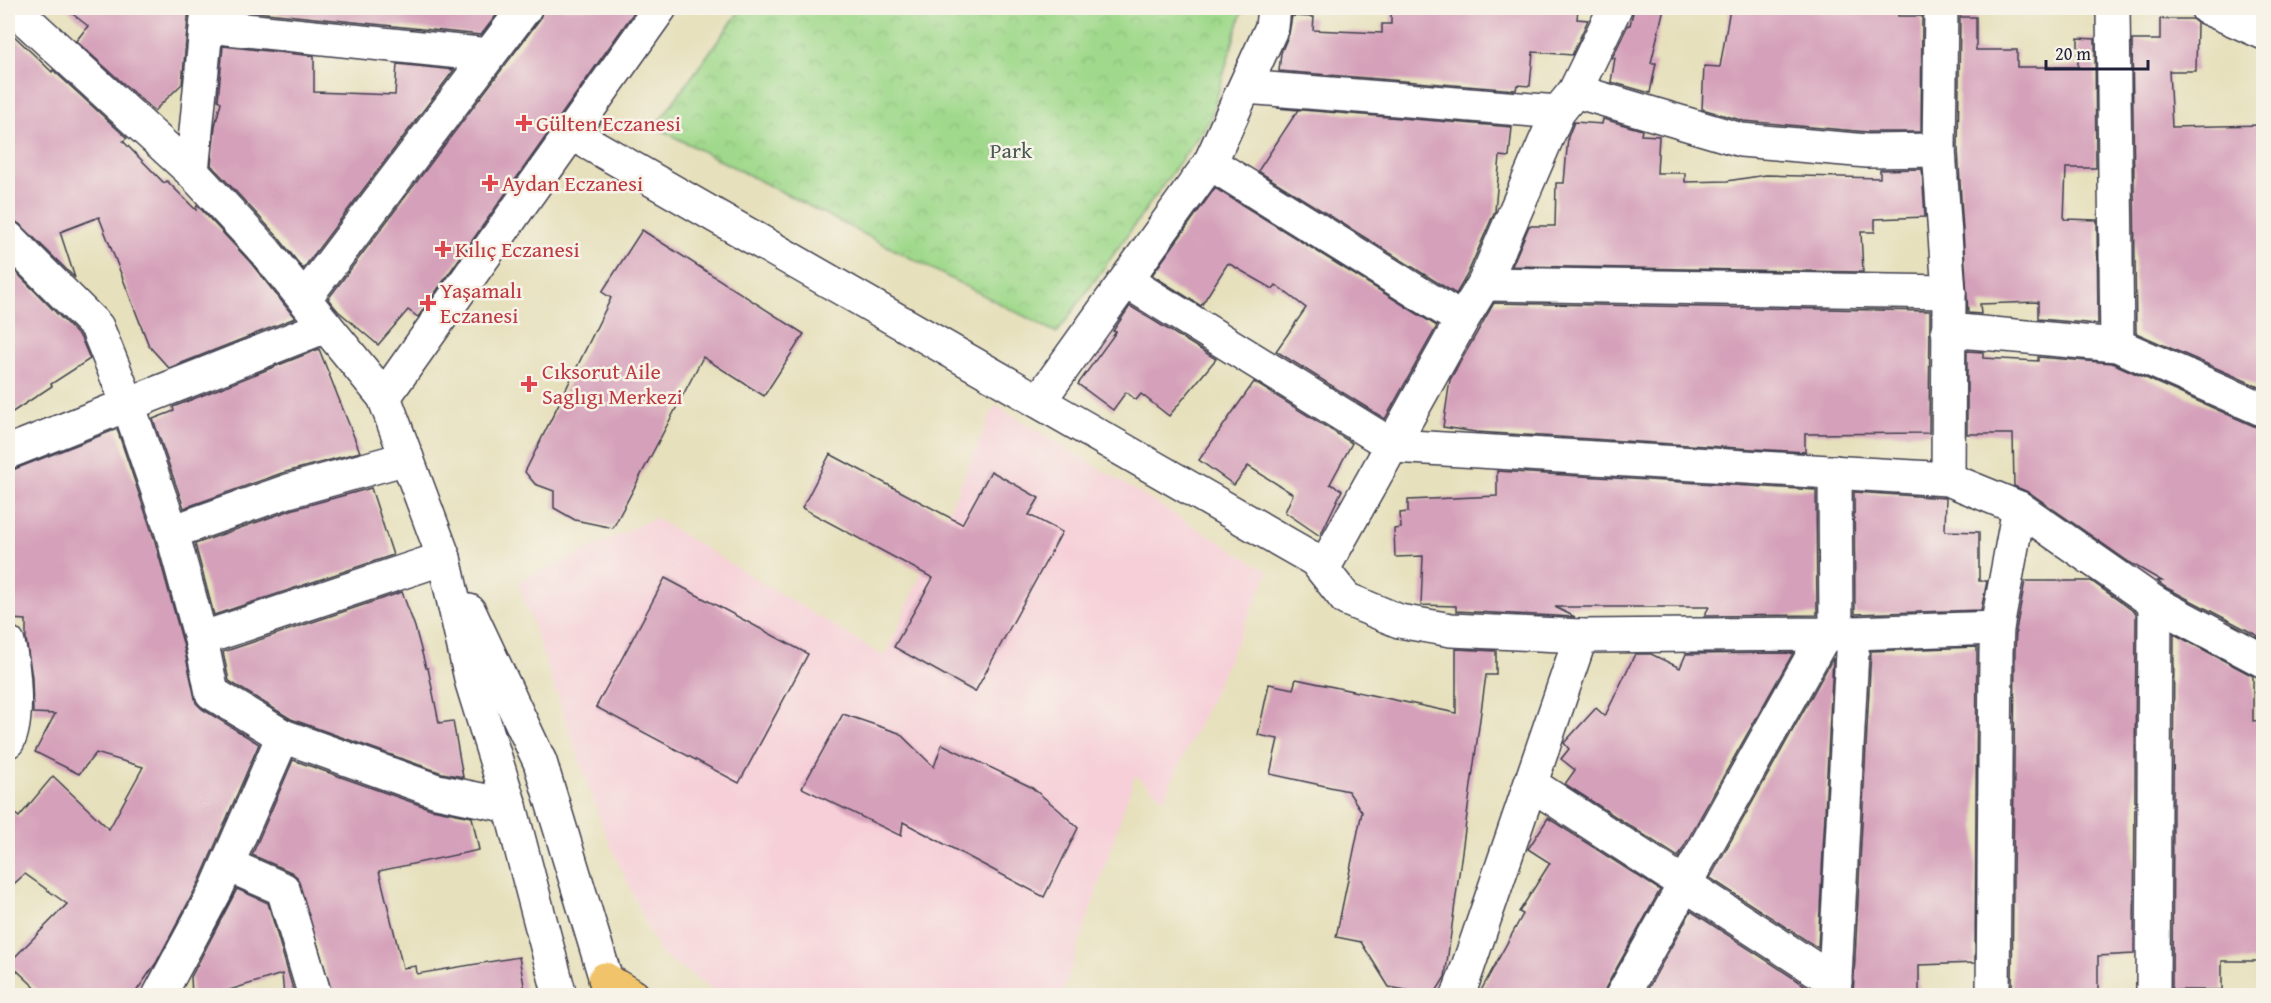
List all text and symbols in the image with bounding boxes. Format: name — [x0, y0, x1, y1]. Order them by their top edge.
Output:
scale bar — [2046, 33, 2148, 71]
text: 20 m — [2055, 40, 2091, 67]
place label: Gülten Eczanesi — [536, 107, 681, 139]
marker: Gülten Eczanesi — [517, 116, 531, 130]
park label: Park — [990, 134, 1033, 166]
place label: Aydan Eczanesi — [502, 167, 643, 199]
marker: Aydan Eczanesi — [483, 176, 497, 190]
place label: Kılıç Eczanesi — [455, 233, 580, 265]
marker: Kılıç Eczanesi — [436, 242, 450, 256]
place label: Yaşamalı Eczanesi — [440, 274, 522, 331]
marker: Yaşamalı Eczanesi — [421, 296, 435, 310]
place label: Cıksorut Aile Saglıgı Merkezi — [542, 355, 683, 412]
marker: Cıksorut Aile Saglıgı Merkezi — [520, 375, 538, 393]

